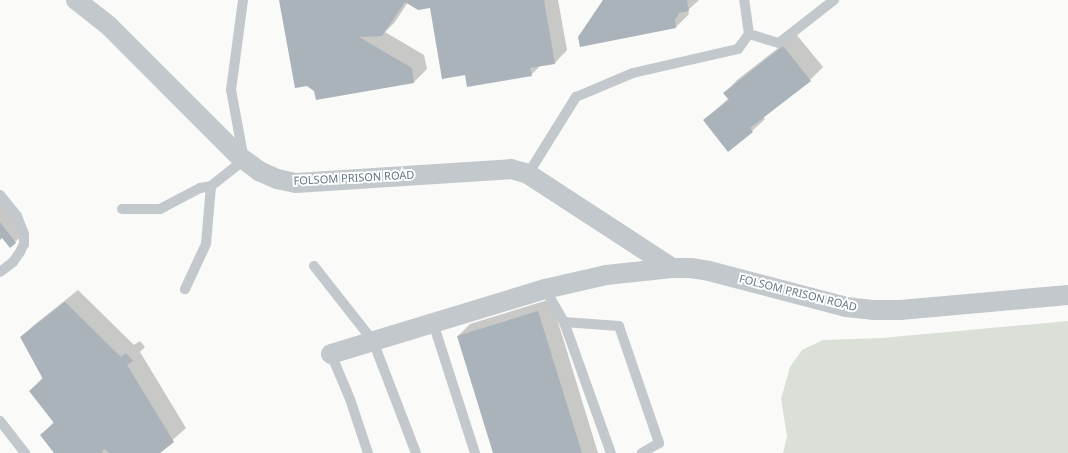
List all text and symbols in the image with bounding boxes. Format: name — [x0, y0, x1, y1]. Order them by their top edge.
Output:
street label: FOLSOM PRISON ROAD — [293, 168, 415, 188]
street label: FOLSOM PRISON ROAD — [738, 272, 858, 314]

